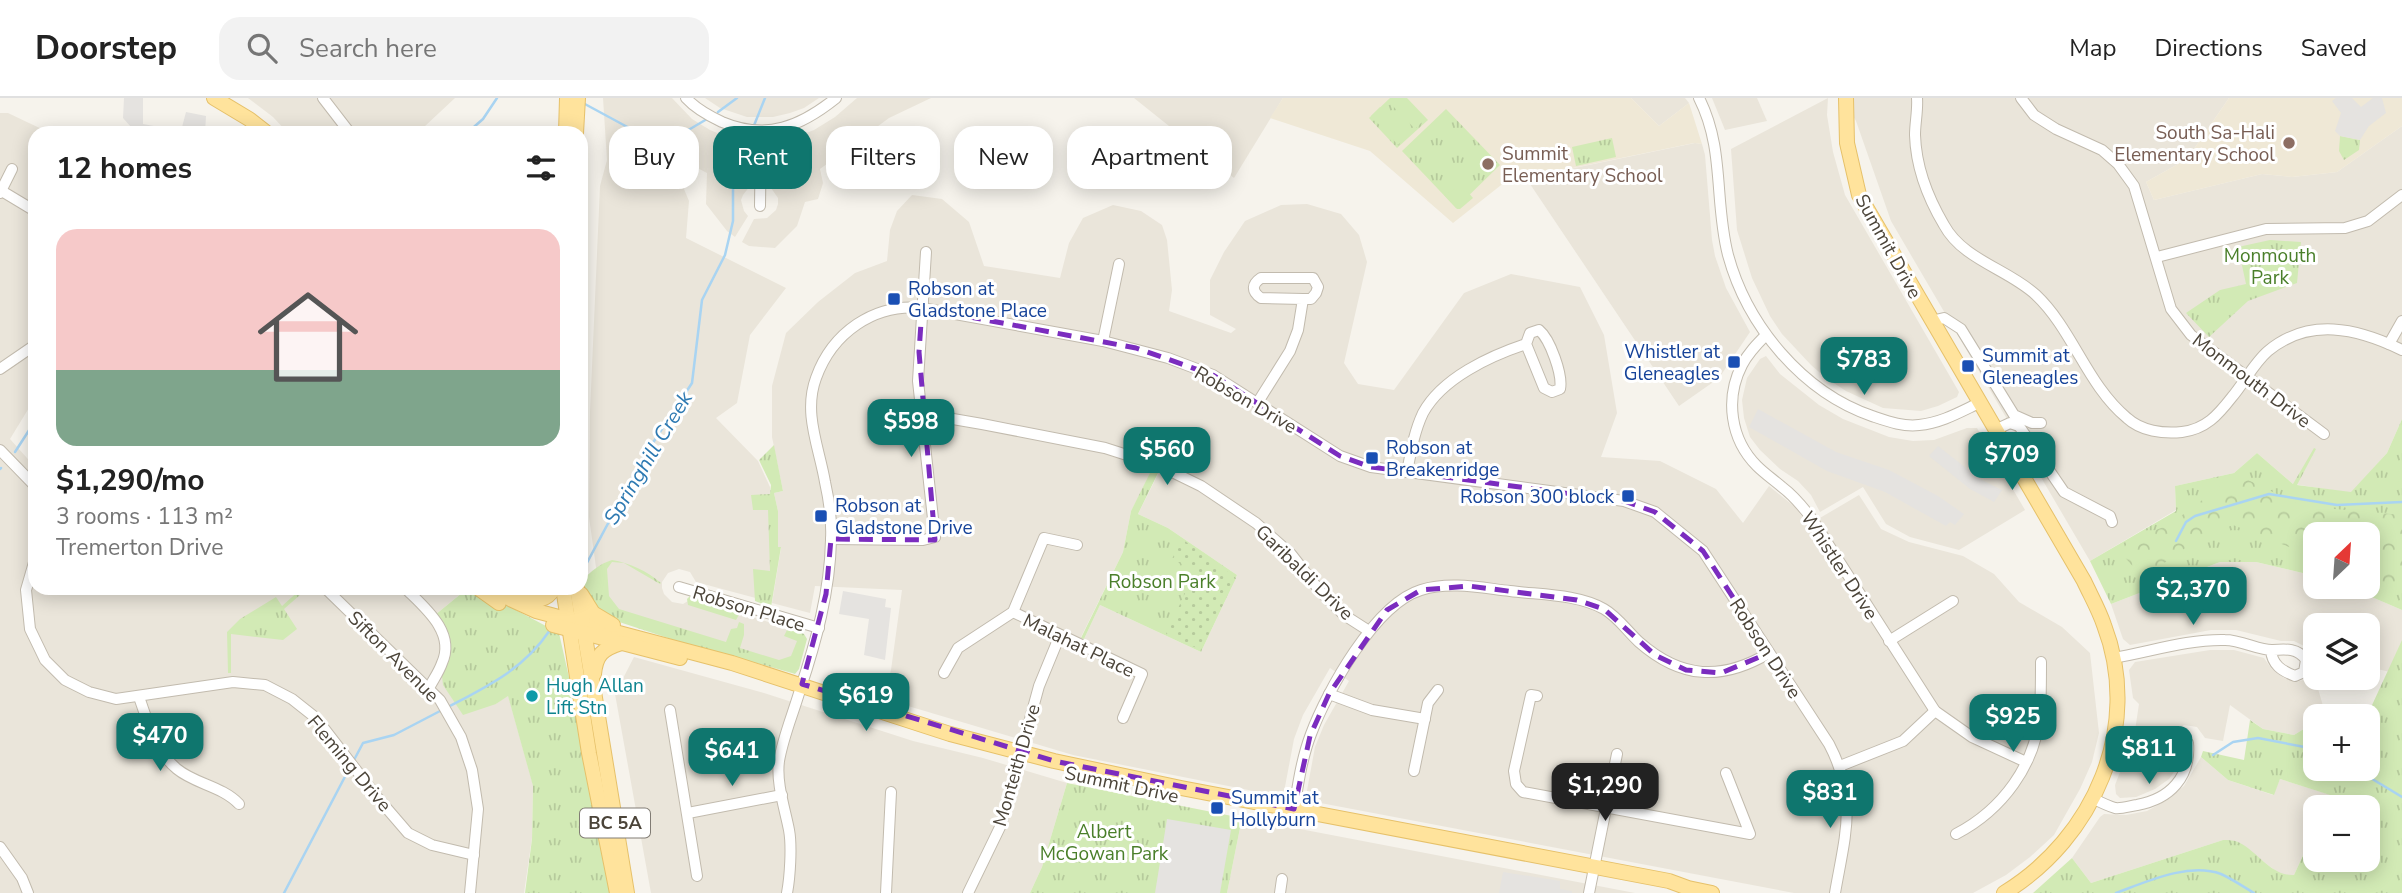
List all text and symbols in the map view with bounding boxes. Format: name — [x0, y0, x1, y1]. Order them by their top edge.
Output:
search box — [219, 17, 709, 80]
text: Doorstep — [35, 26, 177, 71]
icon: search — [243, 29, 281, 67]
text: Search here — [299, 31, 437, 66]
text: Map — [2069, 32, 2116, 64]
text: Directions — [2154, 32, 2263, 64]
text: Saved — [2301, 32, 2367, 64]
place label: South Sa-Hali Elementary School — [2114, 120, 2275, 168]
chip: Buy — [609, 126, 699, 189]
chip: Rent — [713, 126, 812, 189]
chip: Filters — [826, 126, 940, 189]
chip: New — [954, 126, 1053, 189]
chip: Apartment — [1067, 126, 1232, 189]
marker: South Sa-Hali Elementary School — [2281, 135, 2297, 151]
place label: Summit Elementary School — [1502, 141, 1663, 189]
text: 12 homes — [56, 148, 192, 189]
icon: filters — [522, 149, 560, 187]
marker: Summit Elementary School — [1480, 156, 1496, 172]
street label: Summit Drive — [1849, 190, 1928, 303]
park label: Monmouth Park — [2224, 243, 2316, 291]
icon: home — [245, 274, 371, 400]
place label: Robson at Gladstone Place — [908, 276, 1047, 324]
marker: Robson at Gladstone Place — [886, 291, 902, 307]
street label: Monmouth Drive — [2187, 328, 2316, 434]
pin: $783 — [1823, 338, 1905, 397]
place label: Whistler at Gleneagles — [1624, 339, 1720, 387]
place label: Summit at Gleneagles — [1982, 343, 2078, 391]
text: $783 — [1836, 344, 1892, 375]
marker: Whistler at Gleneagles — [1726, 354, 1742, 370]
marker: Summit at Gleneagles — [1960, 358, 1976, 374]
street label: Robson Drive — [1189, 360, 1302, 440]
water label: Springhill Creek — [597, 386, 699, 530]
pin: $598 — [870, 400, 952, 459]
text: $598 — [883, 406, 939, 437]
pin: $560 — [1126, 428, 1208, 487]
pin: $709 — [1971, 432, 2053, 492]
text: $560 — [1139, 434, 1195, 465]
place label: Robson at Breakenridge — [1386, 435, 1499, 483]
text: $709 — [1984, 439, 2040, 470]
marker: Robson at Breakenridge — [1364, 450, 1380, 466]
text: $1,290/mo — [56, 460, 205, 501]
place label: Robson 300 block — [1460, 484, 1614, 510]
marker: Robson 300 block — [1620, 488, 1636, 504]
place label: Robson at Gladstone Drive — [835, 493, 973, 541]
text: 3 rooms · 113 m² — [56, 501, 233, 532]
street label: Whistler Drive — [1794, 506, 1884, 625]
marker: Robson at Gladstone Drive — [813, 508, 829, 524]
street label: Garibaldi Drive — [1250, 519, 1359, 626]
north arrow — [2303, 522, 2380, 598]
map controls — [2303, 522, 2380, 872]
text: Tremerton Drive — [56, 532, 223, 563]
pin: $2,370 — [2136, 568, 2250, 627]
park label: Robson Park — [1108, 569, 1216, 595]
text: $2,370 — [2156, 574, 2230, 605]
street label: Robson Place — [689, 580, 808, 638]
street label: Robson Drive — [1723, 593, 1807, 704]
street label: Sifton Avenue — [342, 605, 445, 708]
street label: Malahat Place — [1019, 608, 1139, 684]
button: layers — [2303, 613, 2380, 690]
place label: Hugh Allan Lift Stn — [546, 673, 644, 721]
pin: $619 — [825, 674, 907, 733]
text: $619 — [838, 680, 894, 711]
marker: Hugh Allan Lift Stn — [524, 688, 540, 704]
pin: $925 — [1972, 694, 2054, 754]
street label: Monteith Drive — [987, 701, 1047, 829]
text: $925 — [1985, 701, 2041, 732]
button: + — [2303, 704, 2380, 781]
street label: Fleming Drive — [301, 710, 397, 817]
pin: $470 — [119, 714, 201, 773]
text: $470 — [132, 720, 188, 751]
pin: $811 — [2108, 726, 2190, 786]
pin: $641 — [691, 728, 773, 788]
text: $811 — [2121, 733, 2177, 764]
text: $641 — [704, 735, 760, 766]
street label: Summit Drive — [1062, 760, 1181, 810]
pin: $1,290 — [1548, 764, 1662, 823]
text: $1,290 — [1568, 770, 1642, 801]
pin: $831 — [1789, 770, 1871, 830]
text: $831 — [1802, 777, 1858, 808]
place label: Summit at Hollyburn — [1231, 785, 1319, 833]
button: − — [2303, 795, 2380, 872]
marker: Summit at Hollyburn — [1209, 800, 1225, 816]
road number: BC 5A — [580, 808, 650, 838]
park label: Albert McGowan Park — [1040, 819, 1169, 867]

